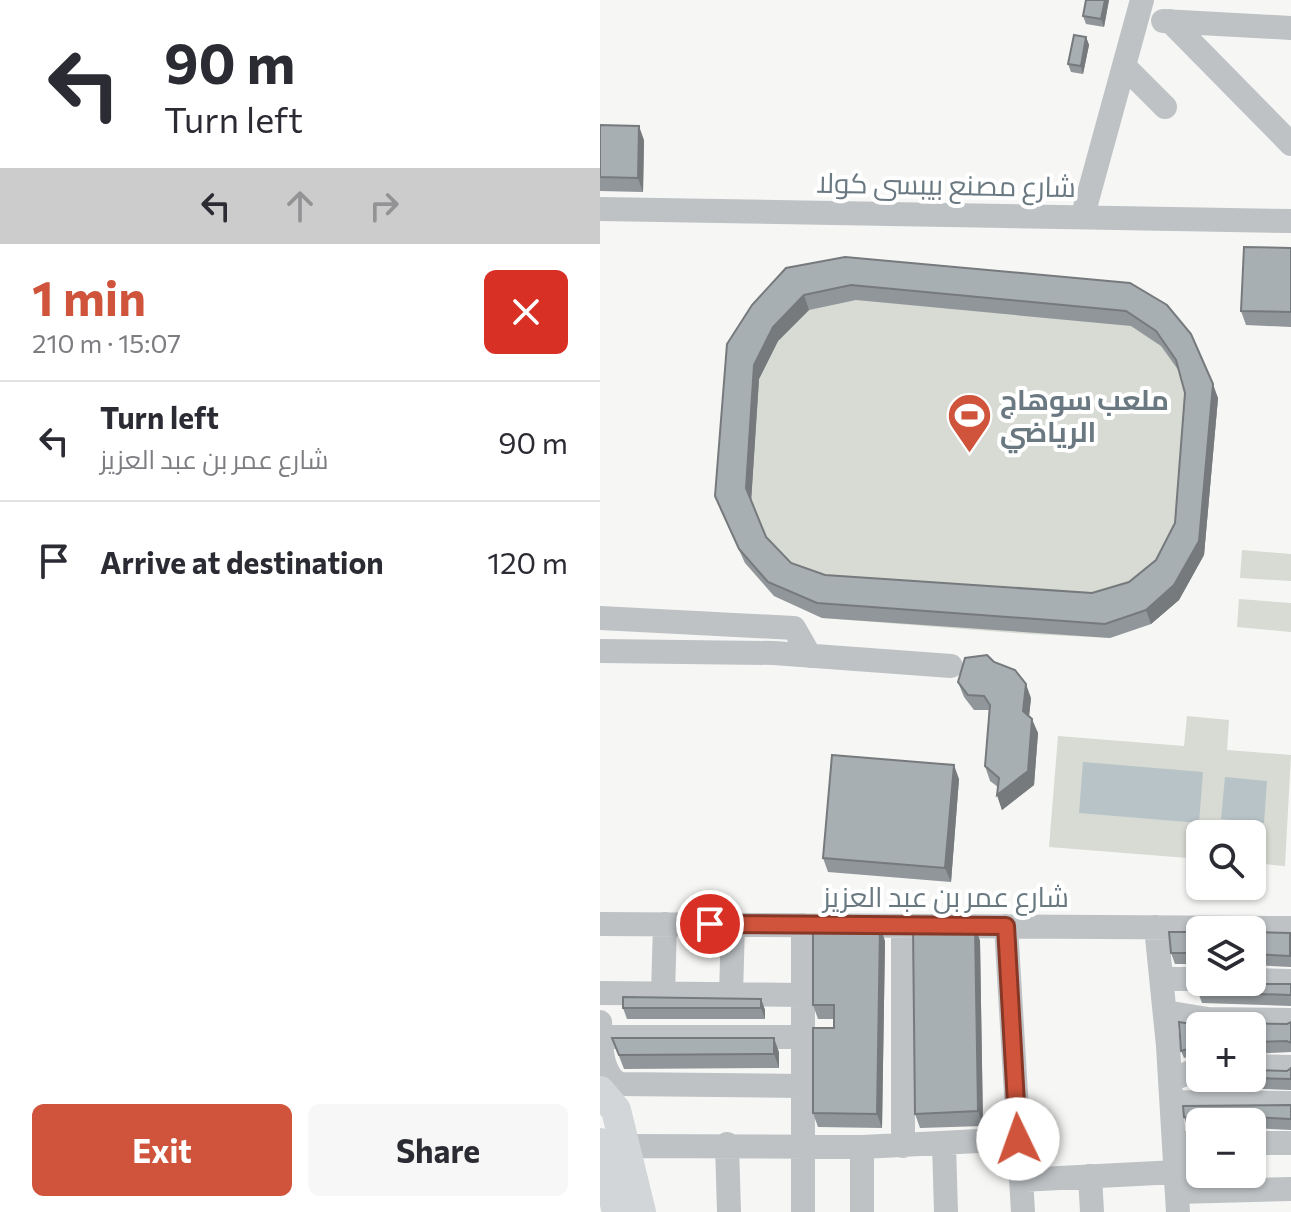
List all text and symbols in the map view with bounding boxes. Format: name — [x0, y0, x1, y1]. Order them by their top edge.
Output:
text: 90 m — [164, 27, 295, 96]
icon: left — [32, 32, 136, 136]
text: Turn left — [164, 96, 303, 140]
street label: شارع مصنع بيبسى كولا — [816, 165, 1076, 206]
icon: left — [194, 184, 238, 228]
icon: ahead — [278, 184, 322, 228]
icon: right — [362, 184, 406, 228]
text: 1 min — [32, 267, 146, 326]
button: close — [484, 270, 568, 354]
text: 210 m · 15:07 — [32, 327, 181, 358]
place label: ملعب سوهاج الرياضي — [1000, 382, 1169, 454]
sports icon: ملعب سوهاج الرياضي — [945, 391, 993, 454]
text: Turn left — [100, 398, 219, 435]
icon: left — [32, 419, 76, 463]
text: 90 m — [498, 423, 568, 460]
text: شارع عمر بن عبد العزيز — [100, 443, 328, 474]
icon: arrive — [32, 539, 76, 583]
text: Arrive at destination — [100, 543, 384, 580]
text: 120 m — [487, 543, 568, 580]
map controls — [1186, 820, 1266, 1188]
button: search — [1186, 820, 1266, 900]
street label: شارع عمر بن عبد العزيز — [821, 879, 1069, 916]
pin — [676, 890, 744, 958]
icon: arrive — [688, 902, 732, 946]
button: layers — [1186, 916, 1266, 996]
button: + — [1186, 1012, 1266, 1092]
position arrow — [976, 1097, 1060, 1181]
button: Exit — [32, 1104, 292, 1196]
button: Share — [308, 1104, 568, 1196]
button: − — [1186, 1108, 1266, 1188]

